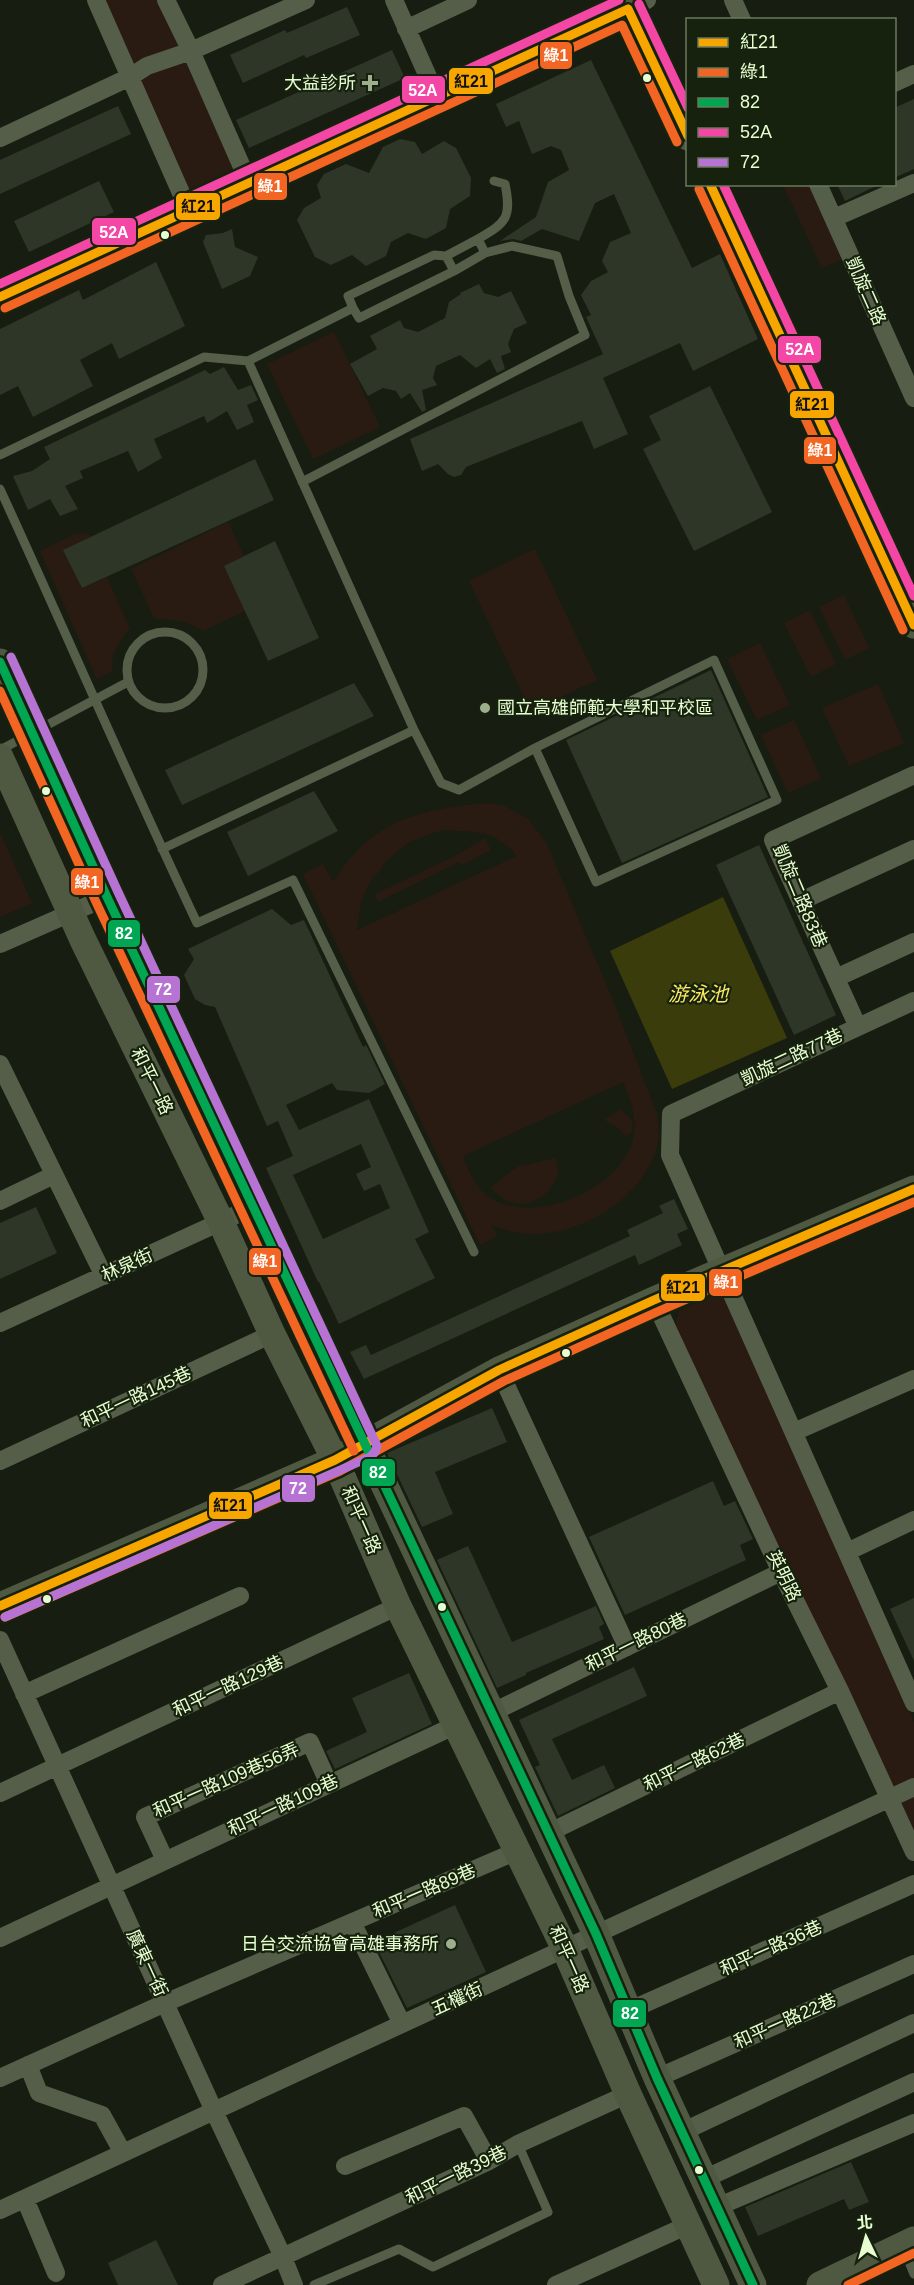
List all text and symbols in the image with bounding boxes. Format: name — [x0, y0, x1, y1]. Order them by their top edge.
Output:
legend — [686, 18, 896, 186]
text: 紅21 — [740, 32, 778, 52]
line badge: 綠1 — [539, 41, 573, 70]
text: 綠1 — [544, 47, 569, 64]
text: 綠1 — [740, 62, 768, 82]
line badge: 紅21 — [448, 67, 494, 95]
unlabelled marker — [641, 72, 653, 84]
place label: 大益診所 — [284, 73, 356, 93]
text: 紅21 — [454, 73, 488, 90]
marker: 大益診所 — [361, 74, 379, 92]
line badge: 52A — [401, 75, 446, 104]
text: 52A — [408, 82, 438, 99]
text: 82 — [740, 92, 760, 112]
text: 52A — [740, 122, 772, 142]
text: 72 — [740, 152, 760, 172]
line badge: 綠1 — [253, 172, 288, 201]
text: 綠1 — [258, 178, 283, 195]
line badge: 紅21 — [175, 192, 221, 221]
text: 紅21 — [181, 198, 215, 215]
line badge: 52A — [91, 217, 137, 246]
text: 52A — [99, 224, 129, 241]
unlabelled marker — [159, 229, 171, 241]
street label: 凱旋二路 — [842, 254, 890, 328]
line badge: 52A — [777, 335, 822, 364]
text: 52A — [785, 341, 815, 358]
line badge: 紅21 — [789, 390, 835, 419]
text: 紅21 — [795, 396, 829, 413]
line badge: 綠1 — [803, 436, 837, 465]
text: 綠1 — [808, 442, 833, 459]
place label: 國立高雄師範大學和平校區 — [497, 698, 713, 718]
marker: 國立高雄師範大學和平校區 — [478, 701, 492, 715]
unlabelled marker — [40, 785, 52, 797]
street label: 凱旋二路83巷 — [769, 841, 831, 951]
line badge: 綠1 — [70, 867, 104, 896]
text: 綠1 — [75, 874, 100, 891]
line badge: 82 — [107, 919, 141, 948]
text: 82 — [115, 925, 133, 942]
line badge: 72 — [146, 975, 181, 1004]
text: 72 — [154, 981, 172, 998]
water label: 游泳池 — [668, 983, 730, 1005]
street label: 凱旋二路77巷 — [738, 1025, 846, 1089]
street label: 和平一路 — [127, 1044, 177, 1118]
street label: 林泉街 — [98, 1245, 156, 1285]
line badge: 綠1 — [248, 1247, 282, 1276]
text: 綠1 — [253, 1253, 278, 1270]
line badge: 綠1 — [708, 1268, 743, 1297]
line badge: 紅21 — [660, 1273, 706, 1302]
text: 綠1 — [714, 1274, 739, 1291]
text: 紅21 — [666, 1279, 700, 1296]
unlabelled marker — [560, 1347, 572, 1359]
street label: 和平一路145巷 — [77, 1363, 195, 1431]
line badge: 82 — [361, 1458, 396, 1487]
text: 82 — [369, 1464, 387, 1481]
line badge: 72 — [281, 1474, 316, 1503]
text: 72 — [289, 1480, 307, 1497]
street label: 和平一路 — [337, 1483, 385, 1557]
line badge: 紅21 — [208, 1491, 253, 1520]
text: 紅21 — [213, 1497, 247, 1514]
street label: 英明路 — [763, 1547, 805, 1605]
unlabelled marker — [41, 1593, 53, 1605]
unlabelled marker — [436, 1601, 448, 1613]
street label: 和平一路80巷 — [582, 1609, 690, 1675]
street label: 和平一路129巷 — [169, 1652, 287, 1720]
street label: 和平一路62巷 — [640, 1729, 748, 1795]
street label: 和平一路109巷56弄 — [149, 1738, 303, 1822]
street label: 和平一路109巷 — [224, 1770, 342, 1840]
street label: 和平一路89巷 — [369, 1860, 479, 1922]
street label: 和平一路36巷 — [717, 1916, 825, 1980]
street label: 和平一路 — [545, 1922, 593, 1996]
street label: 廣東一街 — [123, 1926, 171, 2000]
place label: 日台交流協會高雄事務所 — [241, 1934, 439, 1954]
marker: 日台交流協會高雄事務所 — [444, 1937, 458, 1951]
street label: 五權街 — [428, 1979, 486, 2019]
street label: 和平一路22巷 — [731, 1989, 839, 2053]
line badge: 82 — [612, 1999, 647, 2028]
text: 82 — [621, 2005, 639, 2022]
street label: 和平一路39巷 — [402, 2142, 510, 2208]
unlabelled marker — [693, 2164, 705, 2176]
north arrow — [836, 2207, 896, 2267]
text: 北 — [856, 2213, 873, 2232]

